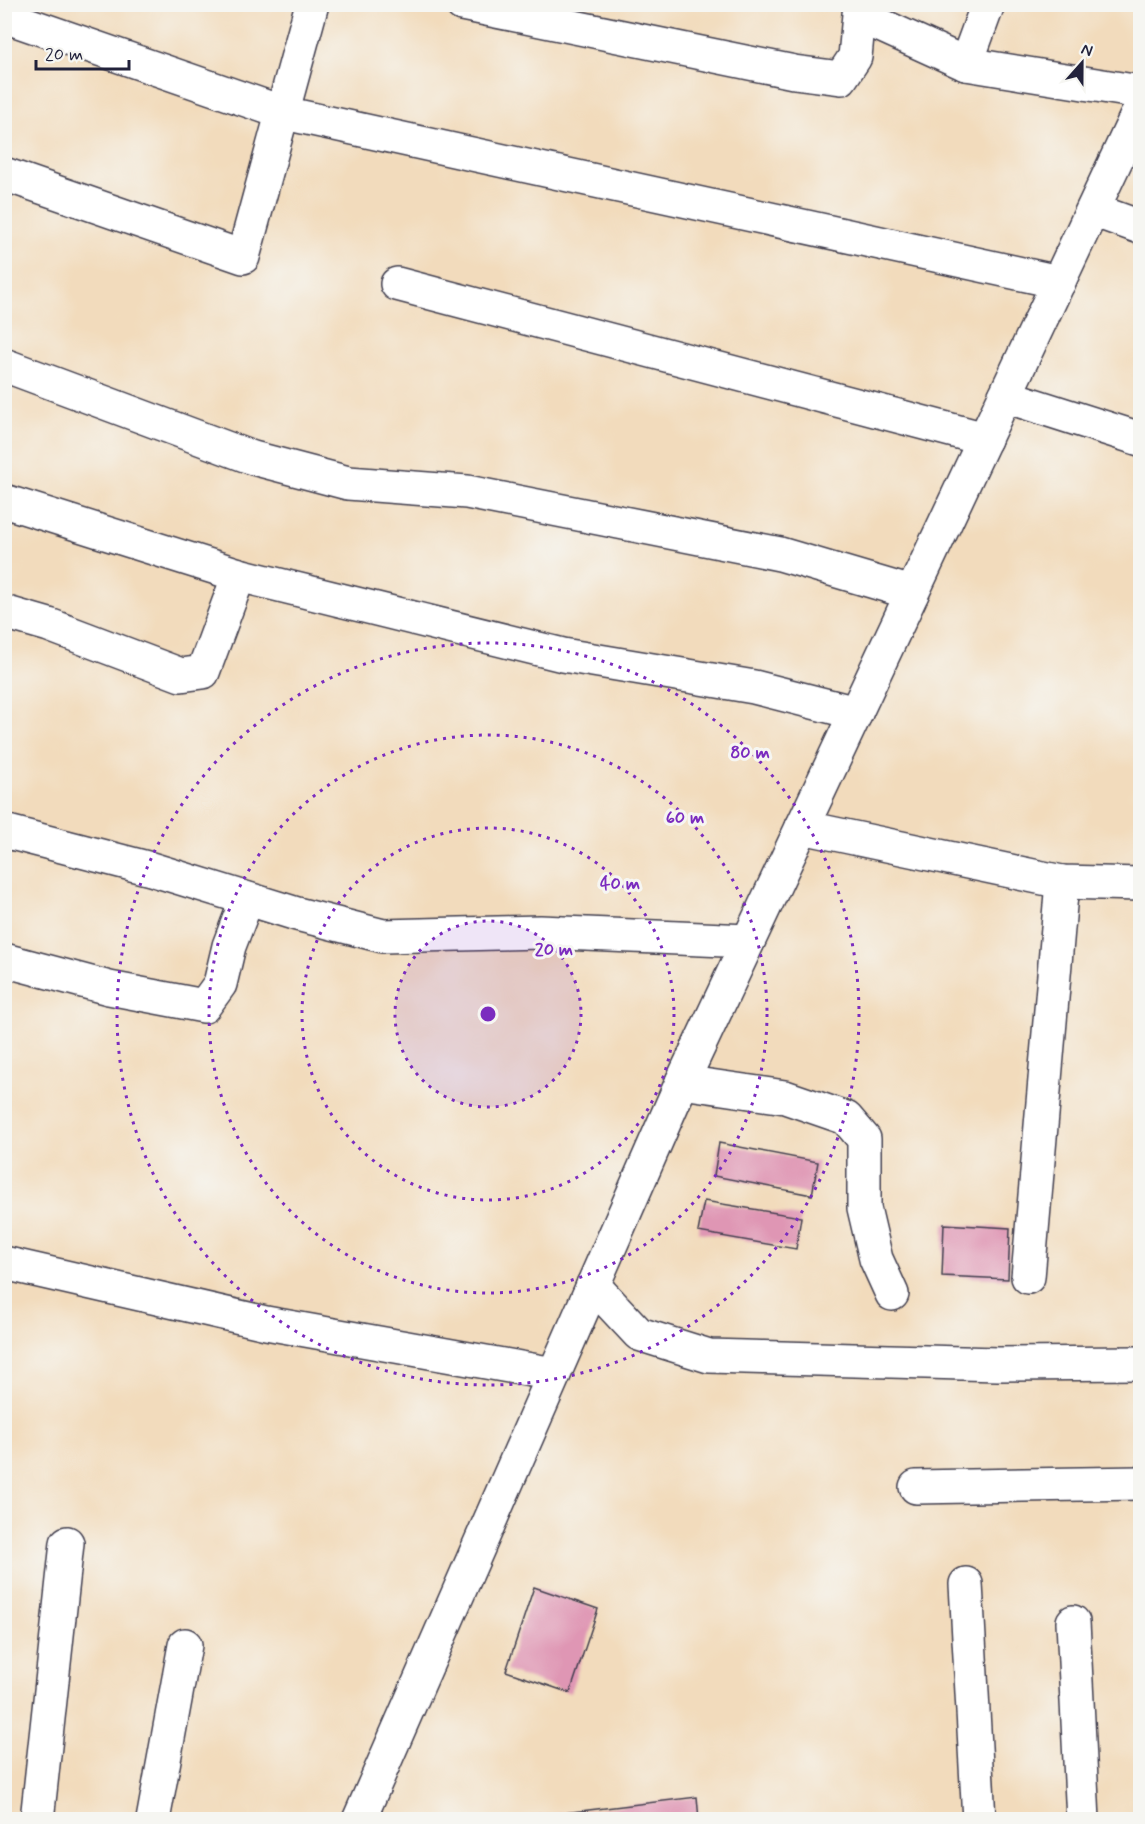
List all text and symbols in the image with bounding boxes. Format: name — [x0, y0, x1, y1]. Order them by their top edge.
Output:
scale bar — [36, 33, 129, 71]
north arrow — [1052, 33, 1112, 93]
text: N — [1078, 39, 1096, 62]
text: 20 m — [45, 43, 83, 67]
text: 80 m — [730, 741, 770, 765]
text: 60 m — [666, 806, 704, 830]
text: 40 m — [600, 872, 640, 896]
text: 20 m — [535, 938, 573, 962]
centre of rings — [478, 1004, 498, 1024]

